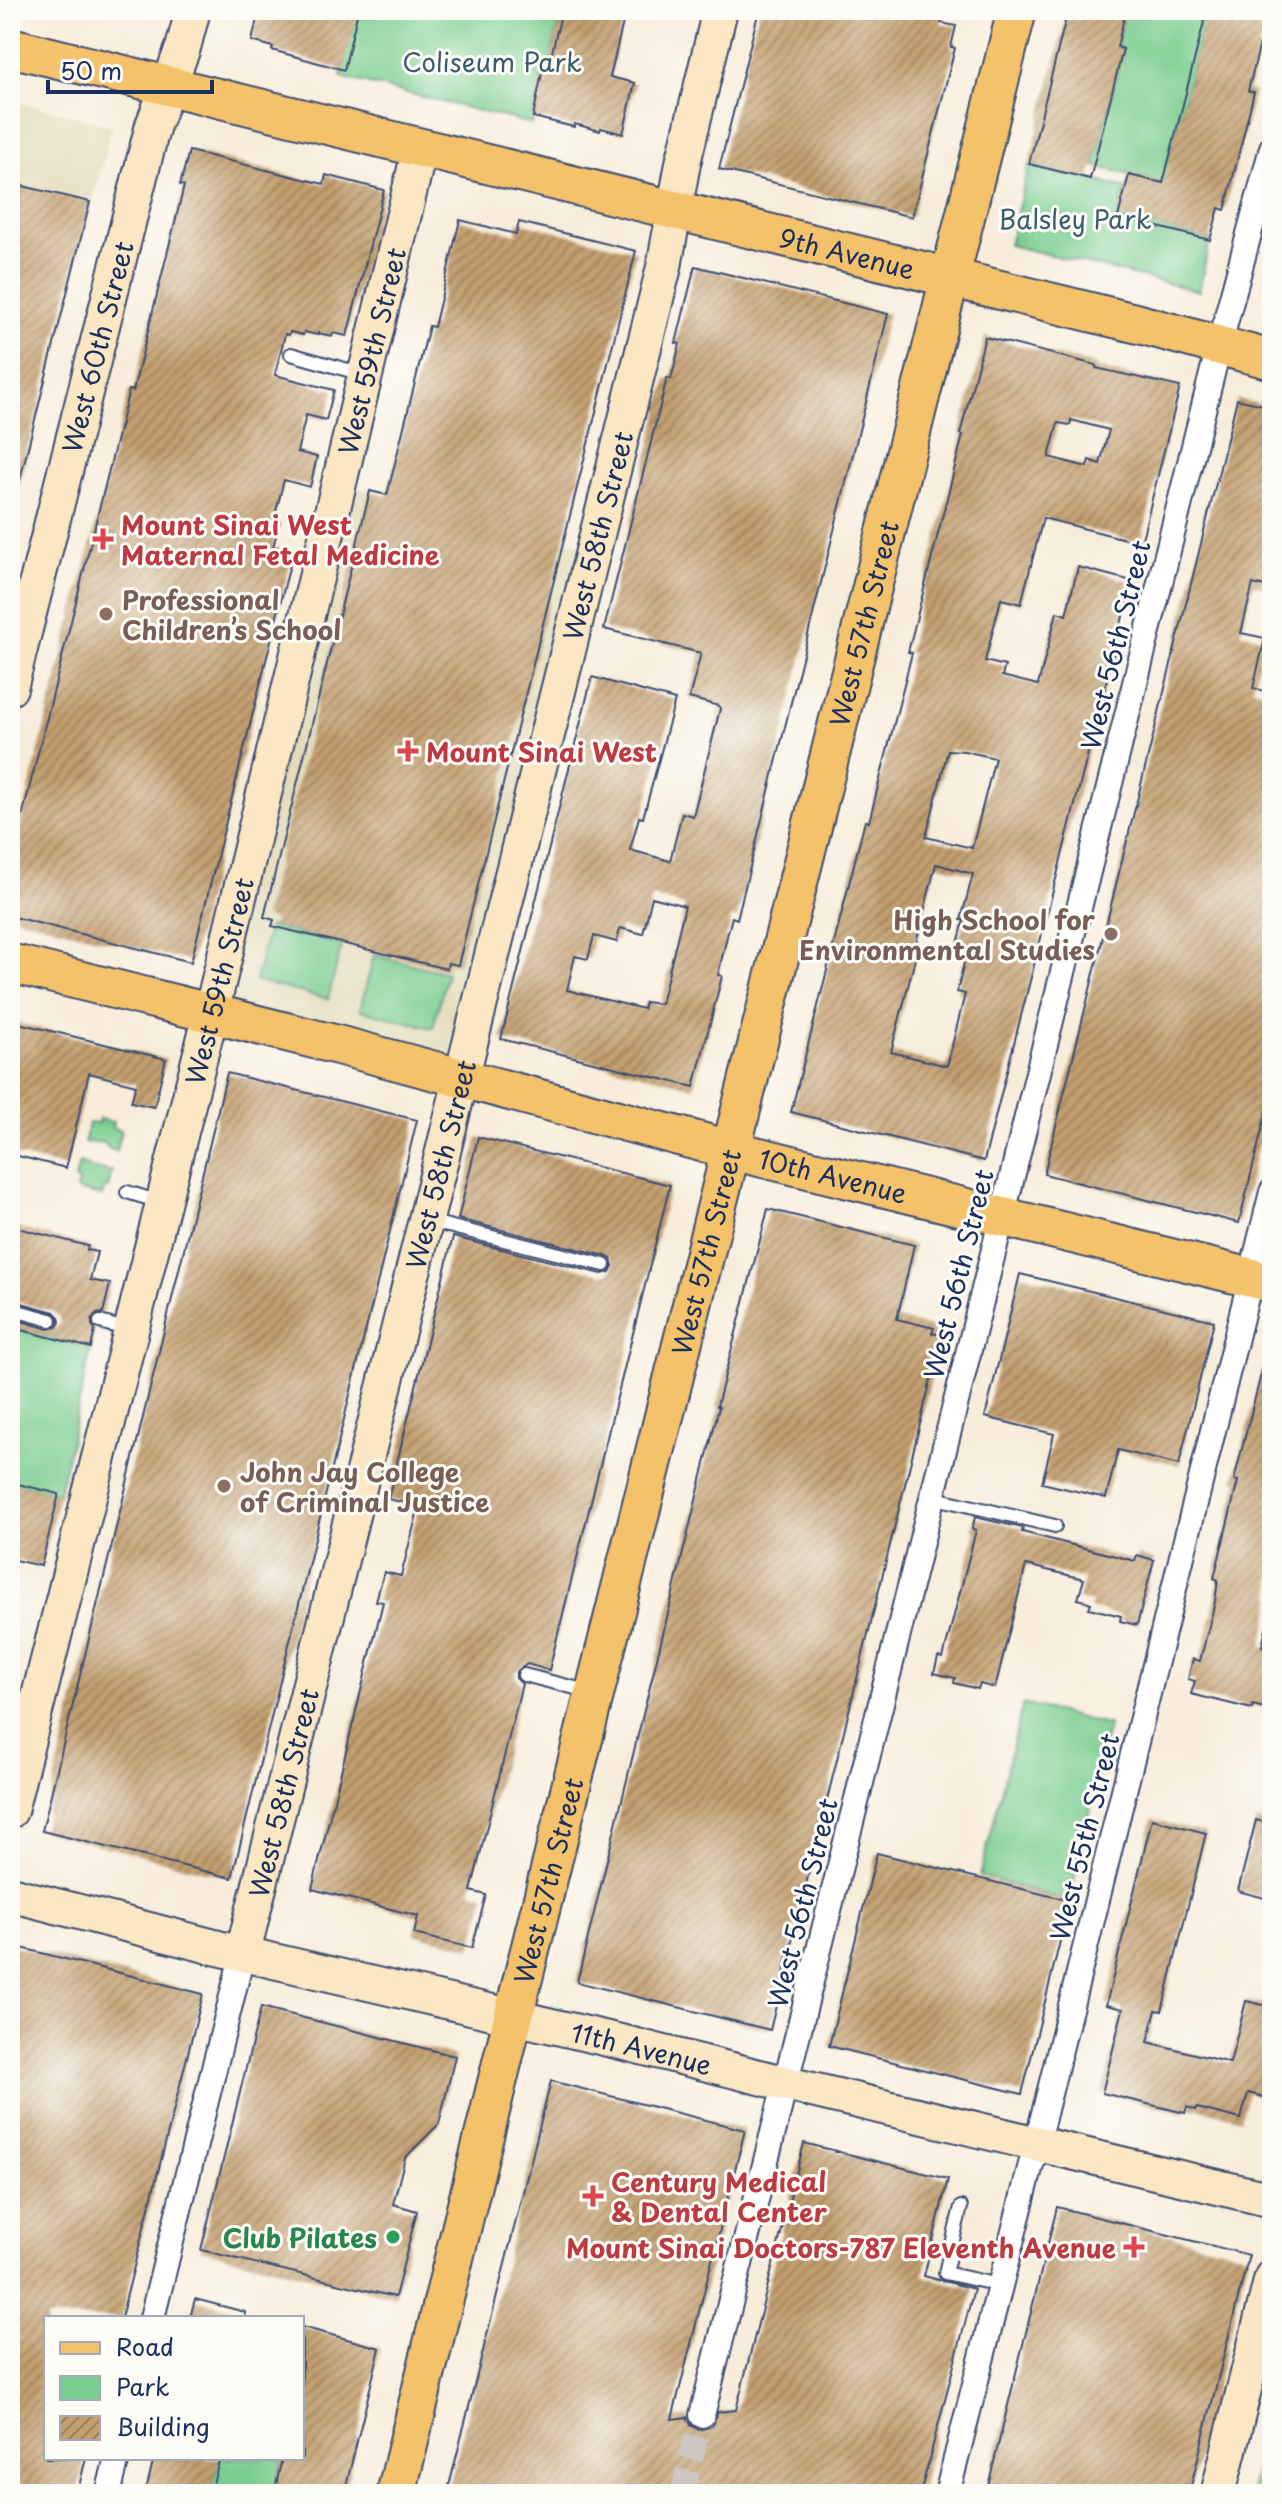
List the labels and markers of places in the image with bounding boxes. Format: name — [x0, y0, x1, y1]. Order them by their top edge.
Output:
place label: Mount Sinai West Maternal Fetal Medicine — [121, 505, 440, 574]
marker: Mount Sinai West Maternal Fetal Medicine — [92, 528, 114, 550]
place label: Professional Children’s School — [122, 580, 341, 649]
marker: Professional Children’s School — [97, 605, 115, 623]
place label: Mount Sinai West — [426, 732, 657, 771]
marker: Mount Sinai West — [397, 740, 419, 762]
place label: High School for Environmental Studies — [799, 900, 1096, 969]
marker: High School for Environmental Studies — [1102, 925, 1120, 943]
place label: John Jay College of Criminal Justice — [240, 1452, 489, 1521]
marker: John Jay College of Criminal Justice — [215, 1477, 233, 1495]
place label: Century Medical & Dental Center — [611, 2162, 827, 2231]
marker: Century Medical & Dental Center — [582, 2185, 604, 2207]
place label: Club Pilates — [223, 2218, 377, 2257]
marker: Club Pilates — [384, 2228, 402, 2246]
place label: Mount Sinai Doctors-787 Eleventh Avenue — [566, 2228, 1116, 2267]
marker: Mount Sinai Doctors-787 Eleventh Avenue — [1123, 2236, 1145, 2258]

